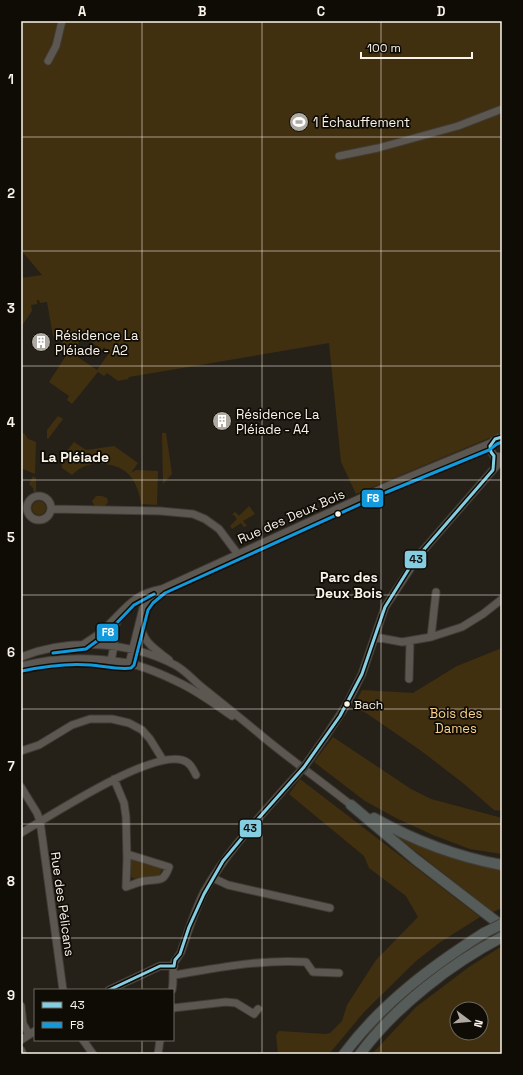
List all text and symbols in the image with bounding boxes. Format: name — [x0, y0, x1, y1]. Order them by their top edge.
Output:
text: A — [78, 3, 87, 20]
text: B — [198, 3, 207, 20]
text: C — [317, 3, 325, 20]
text: D — [437, 3, 446, 20]
scale bar — [361, 34, 472, 60]
text: 100 m — [367, 40, 401, 56]
text: 1 — [8, 71, 14, 88]
sports icon: 1 Échauffement — [288, 111, 310, 133]
place label: 1 Échauffement — [313, 114, 410, 131]
text: 2 — [7, 185, 15, 202]
text: 3 — [7, 300, 15, 317]
place label: Résidence La Pléiade - A2 — [55, 327, 139, 359]
building icon: Résidence La Pléiade - A2 — [30, 331, 52, 353]
place label: Résidence La Pléiade - A4 — [236, 406, 320, 438]
building icon: Résidence La Pléiade - A4 — [211, 410, 233, 432]
text: 4 — [7, 414, 15, 431]
district label: La Pléiade — [41, 448, 109, 466]
street label: Rue des Deux Bois — [235, 485, 348, 548]
line badge: F8 — [361, 489, 384, 508]
text: F8 — [367, 491, 380, 505]
unlabelled marker — [333, 509, 343, 519]
text: 5 — [7, 529, 15, 546]
line badge: 43 — [404, 550, 427, 569]
text: 43 — [409, 552, 423, 566]
district label: Parc des Deux Bois — [316, 568, 382, 602]
line badge: F8 — [96, 623, 119, 642]
text: F8 — [102, 625, 115, 639]
text: 6 — [7, 644, 15, 661]
place label: Bach — [354, 697, 383, 713]
marker: Bach — [342, 699, 352, 709]
park label: Bois des Dames — [430, 705, 483, 737]
text: 7 — [7, 758, 15, 775]
line badge: 43 — [239, 819, 262, 838]
text: 43 — [243, 821, 257, 835]
street label: Rue des Pélicans — [47, 851, 78, 957]
text: 8 — [7, 873, 15, 890]
text: 9 — [7, 987, 15, 1004]
legend — [34, 989, 174, 1041]
text: 43 — [70, 997, 85, 1013]
north arrow — [449, 1001, 489, 1041]
text: F8 — [70, 1017, 84, 1033]
text: N — [471, 1018, 486, 1029]

